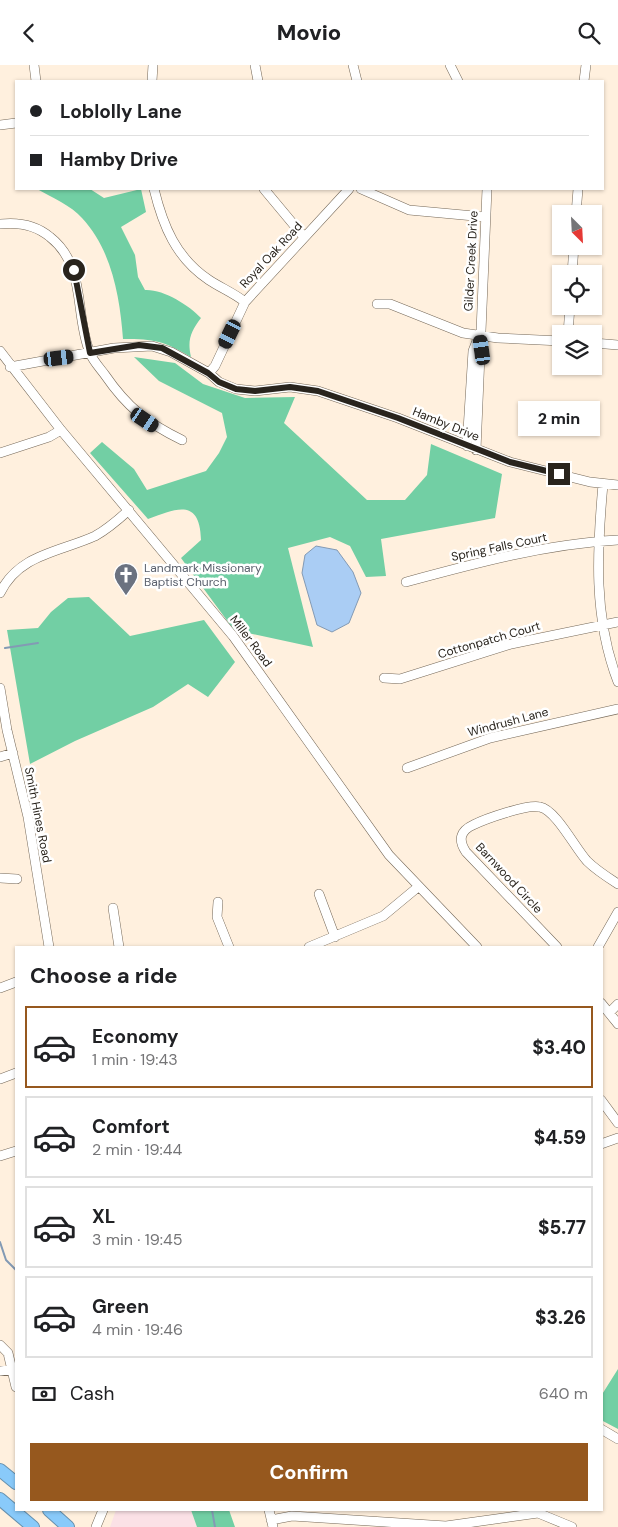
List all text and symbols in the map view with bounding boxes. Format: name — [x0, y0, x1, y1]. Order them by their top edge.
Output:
text: Movio — [277, 18, 341, 47]
icon: back — [15, 19, 43, 47]
icon: search — [575, 19, 603, 47]
text: Loblolly Lane — [60, 99, 182, 124]
text: Hamby Drive — [60, 147, 178, 172]
north arrow — [552, 205, 602, 255]
map controls — [552, 205, 602, 375]
street label: Gilder Creek Drive — [460, 210, 482, 312]
street label: Royal Oak Road — [236, 218, 306, 292]
route start — [63, 259, 85, 281]
button: locate — [552, 265, 602, 315]
car — [216, 317, 243, 351]
button: layers — [552, 325, 602, 375]
car — [472, 334, 491, 366]
car — [43, 349, 74, 367]
callout: 2 min — [518, 401, 600, 437]
street label: Hamby Drive — [410, 403, 482, 445]
car — [128, 405, 161, 435]
text: 2 min — [538, 408, 580, 429]
route end — [548, 463, 570, 485]
street label: Spring Falls Court — [450, 529, 549, 565]
place label: Landmark Missionary Baptist Church — [144, 560, 262, 590]
church icon: Landmark Missionary Baptist Church — [113, 562, 139, 596]
street label: Miller Road — [226, 612, 276, 670]
street label: Cottonpatch Court — [436, 618, 542, 662]
street label: Windrush Lane — [466, 703, 550, 740]
street label: Smith Hines Road — [21, 766, 55, 864]
street label: Barnwood Circle — [472, 839, 546, 917]
text: Choose a ride — [30, 961, 178, 990]
text: Economy — [92, 1024, 179, 1049]
icon: car — [32, 1025, 77, 1070]
text: $3.40 — [532, 1035, 586, 1060]
text: 1 min · 19:43 — [92, 1049, 178, 1070]
text: Comfort — [92, 1114, 170, 1139]
icon: car — [32, 1115, 77, 1160]
text: $4.59 — [534, 1125, 586, 1150]
text: 2 min · 19:44 — [92, 1139, 182, 1160]
text: XL — [92, 1204, 115, 1229]
icon: car — [32, 1205, 77, 1250]
text: $5.77 — [538, 1215, 586, 1240]
text: 3 min · 19:45 — [92, 1229, 182, 1250]
text: Green — [92, 1294, 149, 1319]
icon: car — [32, 1295, 77, 1340]
text: $3.26 — [535, 1305, 586, 1330]
text: 4 min · 19:46 — [92, 1319, 183, 1340]
icon: cash — [30, 1380, 58, 1408]
text: Cash — [70, 1381, 114, 1406]
text: 640 m — [539, 1383, 588, 1404]
button: Confirm — [30, 1443, 588, 1501]

